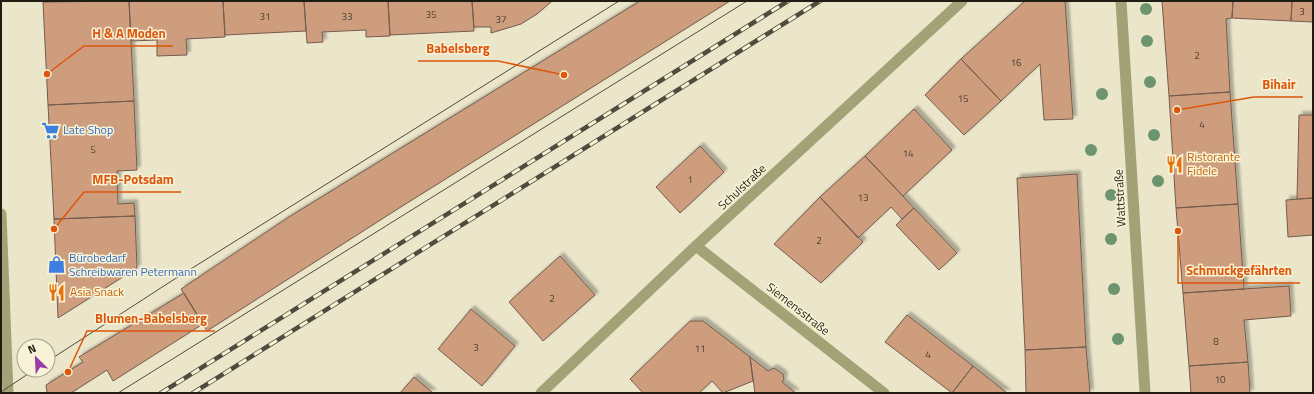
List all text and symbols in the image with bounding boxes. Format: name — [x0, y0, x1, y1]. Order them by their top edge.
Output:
house number: 3 — [1299, 4, 1305, 19]
house number: 35 — [425, 7, 437, 22]
house number: 31 — [259, 9, 271, 24]
house number: 33 — [341, 9, 353, 24]
house number: 37 — [495, 12, 507, 27]
callout: H & A Moden — [84, 21, 173, 46]
text: H & A Moden — [92, 23, 166, 43]
callout: Babelsberg — [418, 36, 498, 61]
text: Babelsberg — [426, 38, 490, 58]
house number: 2 — [1194, 48, 1200, 63]
house number: 16 — [1010, 55, 1022, 70]
callout: Bihair — [1254, 72, 1303, 97]
text: Bihair — [1262, 74, 1296, 94]
house number: 15 — [957, 91, 969, 106]
house number: 4 — [1199, 117, 1205, 132]
supermarket icon: Late Shop — [40, 120, 60, 140]
place label: Late Shop — [63, 120, 113, 139]
house number: 5 — [90, 142, 96, 157]
house number: 14 — [902, 146, 914, 161]
place label: Ristorante Fidele — [1187, 147, 1240, 180]
restaurant icon: Ristorante Fidele — [1164, 154, 1184, 174]
street label: Schulstraße — [713, 159, 770, 214]
callout: MFB-Potsdam — [84, 167, 181, 192]
text: MFB-Potsdam — [92, 169, 174, 189]
street label: Wattstraße — [1109, 169, 1131, 227]
house number: 1 — [687, 172, 693, 187]
house number: 13 — [857, 190, 869, 205]
house number: 2 — [816, 233, 822, 248]
place label: Bürobedarf Schreibwaren Petermann — [69, 248, 197, 281]
shop icon: Bürobedarf Schreibwaren Petermann — [46, 255, 66, 275]
callout: Schmuckgefährten — [1178, 258, 1300, 283]
text: Schmuckgefährten — [1186, 260, 1292, 280]
street label: Siemensstraße — [762, 278, 834, 340]
restaurant icon: Asia Snack — [47, 282, 67, 302]
place label: Asia Snack — [70, 282, 124, 301]
house number: 2 — [549, 291, 555, 306]
callout: Blumen-Babelsberg — [87, 306, 215, 331]
text: Blumen-Babelsberg — [95, 308, 207, 328]
house number: 8 — [1213, 334, 1219, 349]
north arrow — [16, 338, 56, 378]
text: N — [25, 340, 39, 358]
house number: 3 — [473, 340, 479, 355]
house number: 11 — [694, 341, 706, 356]
house number: 4 — [925, 347, 931, 362]
house number: 10 — [1214, 372, 1226, 387]

